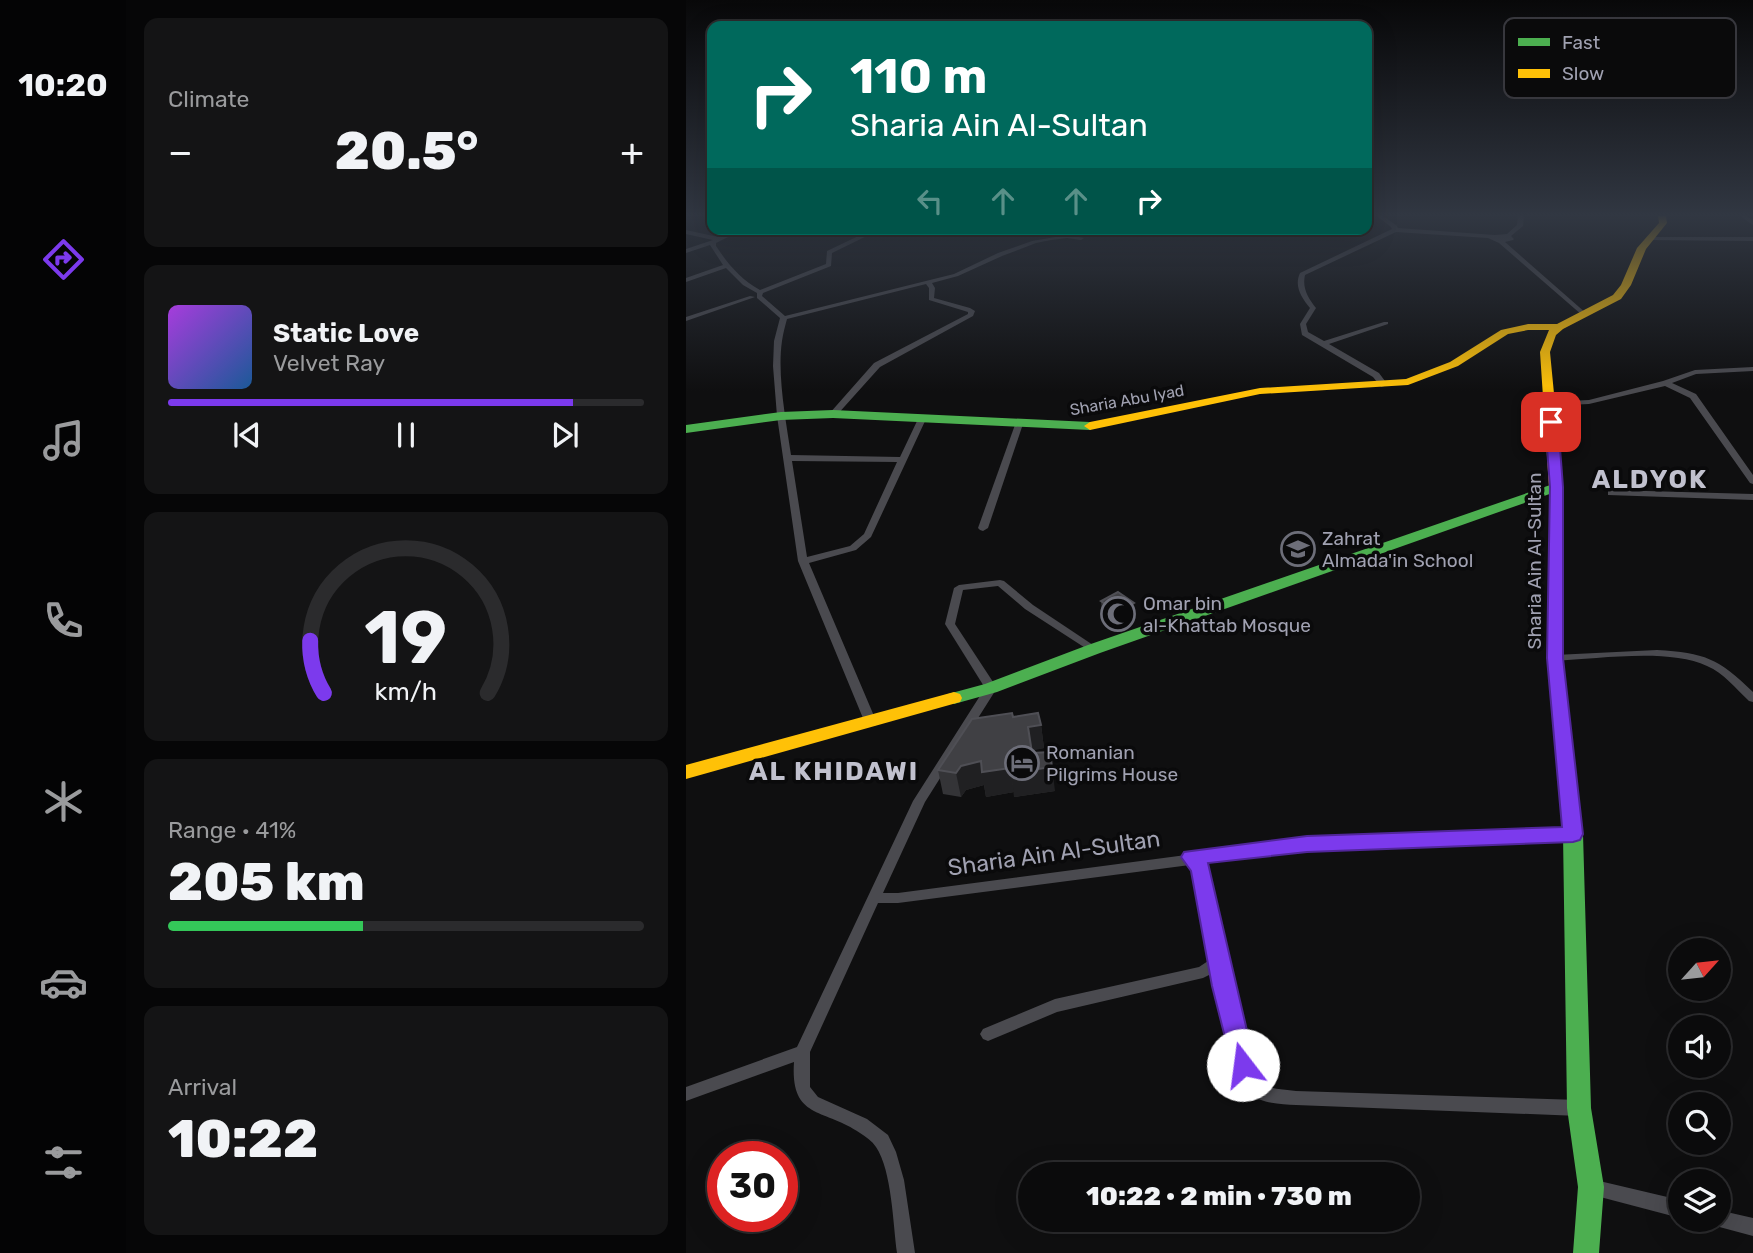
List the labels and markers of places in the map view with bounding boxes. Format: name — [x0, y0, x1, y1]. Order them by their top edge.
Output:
pin — [1521, 392, 1581, 452]
place label: Zahrat Almada'in School — [1322, 527, 1473, 572]
school or university icon: Zahrat Almada'in School — [1279, 530, 1317, 568]
place label: Omar bin al-Khattab Mosque — [1143, 592, 1311, 637]
mosque icon: Omar bin al-Khattab Mosque — [1099, 595, 1137, 633]
place label: Romanian Pilgrims House — [1046, 741, 1178, 786]
hotel icon: Romanian Pilgrims House — [1003, 744, 1041, 782]

